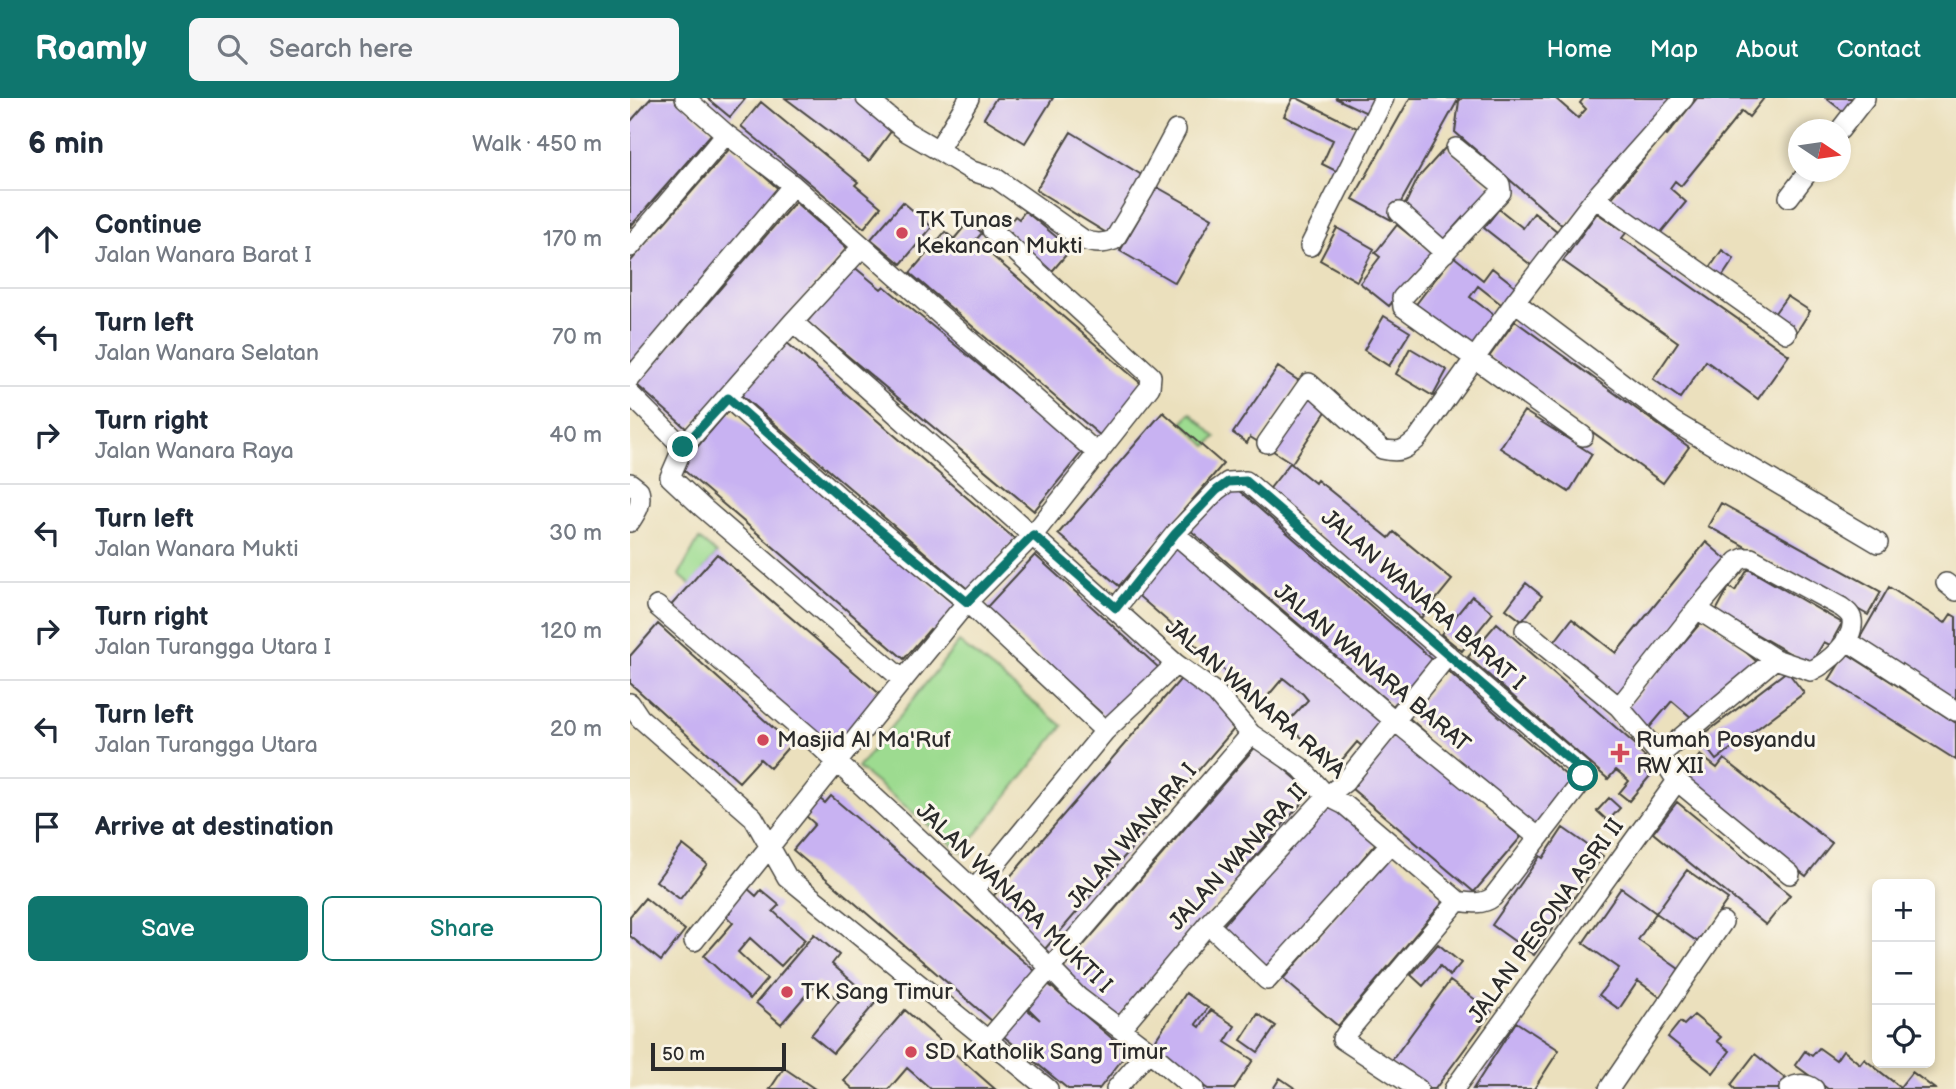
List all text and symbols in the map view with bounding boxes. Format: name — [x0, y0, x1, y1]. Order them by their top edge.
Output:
search box — [189, 18, 679, 81]
text: Roamly — [35, 29, 147, 69]
icon: search — [213, 30, 251, 68]
text: Search here — [269, 34, 413, 65]
text: Home — [1547, 35, 1612, 64]
text: Map — [1650, 35, 1698, 64]
text: About — [1736, 35, 1798, 64]
text: Contact — [1836, 35, 1921, 64]
north arrow — [1788, 119, 1851, 182]
text: 6 min — [28, 126, 104, 162]
text: Walk · 450 m — [472, 130, 602, 158]
place label: TK Tunas Kekancan Mukti — [916, 206, 1083, 260]
text: Continue — [95, 210, 202, 241]
icon: ahead — [28, 220, 66, 258]
text: 170 m — [543, 225, 602, 253]
marker: TK Tunas Kekancan Mukti — [894, 225, 910, 241]
text: Jalan Wanara Barat I — [95, 241, 312, 269]
text: Turn left — [95, 308, 194, 339]
icon: left — [28, 318, 66, 356]
text: 70 m — [552, 323, 602, 351]
text: Jalan Wanara Selatan — [95, 339, 319, 367]
text: Turn right — [95, 406, 208, 437]
icon: right — [28, 416, 66, 454]
text: 40 m — [549, 421, 602, 449]
route end — [667, 431, 698, 462]
text: Jalan Wanara Raya — [95, 437, 294, 465]
text: Turn left — [95, 504, 194, 535]
street label: JALAN WANARA BARAT I — [1315, 504, 1531, 696]
icon: left — [28, 514, 66, 552]
text: 30 m — [549, 519, 602, 547]
text: Jalan Wanara Mukti — [95, 535, 299, 563]
street label: JALAN WANARA BARAT — [1268, 577, 1476, 759]
text: Turn right — [95, 602, 208, 633]
icon: right — [28, 612, 66, 650]
street label: JALAN WANARA RAYA — [1159, 613, 1352, 786]
text: 120 m — [541, 617, 602, 645]
text: Jalan Turangga Utara I — [95, 633, 331, 661]
text: Turn left — [95, 700, 194, 731]
icon: left — [28, 710, 66, 748]
text: 20 m — [550, 715, 602, 743]
place label: Masjid Al Ma'Ruf — [777, 726, 951, 754]
place label: Rumah Posyandu RW XII — [1636, 726, 1816, 780]
text: Jalan Turangga Utara — [95, 731, 318, 759]
marker: Masjid Al Ma'Ruf — [755, 732, 771, 748]
marker: Rumah Posyandu RW XII — [1610, 743, 1630, 763]
street label: JALAN WANARA I — [1061, 758, 1203, 914]
route start — [1567, 760, 1598, 791]
street label: JALAN WANARA II — [1163, 778, 1313, 936]
street label: JALAN WANARA MUKTI I — [910, 797, 1118, 999]
icon: arrive — [28, 808, 66, 846]
text: Arrive at destination — [95, 812, 334, 843]
street label: JALAN PESONA ASRI II — [1462, 813, 1630, 1029]
map controls — [1872, 879, 1935, 1068]
button: + — [1872, 879, 1935, 942]
button: Save — [28, 896, 308, 961]
button: Share — [322, 896, 602, 961]
button: − — [1872, 942, 1935, 1005]
place label: TK Sang Timur — [801, 978, 953, 1006]
marker: TK Sang Timur — [779, 984, 795, 1000]
button: locate — [1872, 1005, 1935, 1068]
place label: SD Katholik Sang Timur — [925, 1038, 1168, 1066]
scale bar — [651, 1040, 786, 1072]
text: 50 m — [662, 1043, 705, 1066]
marker: SD Katholik Sang Timur — [903, 1044, 919, 1060]

